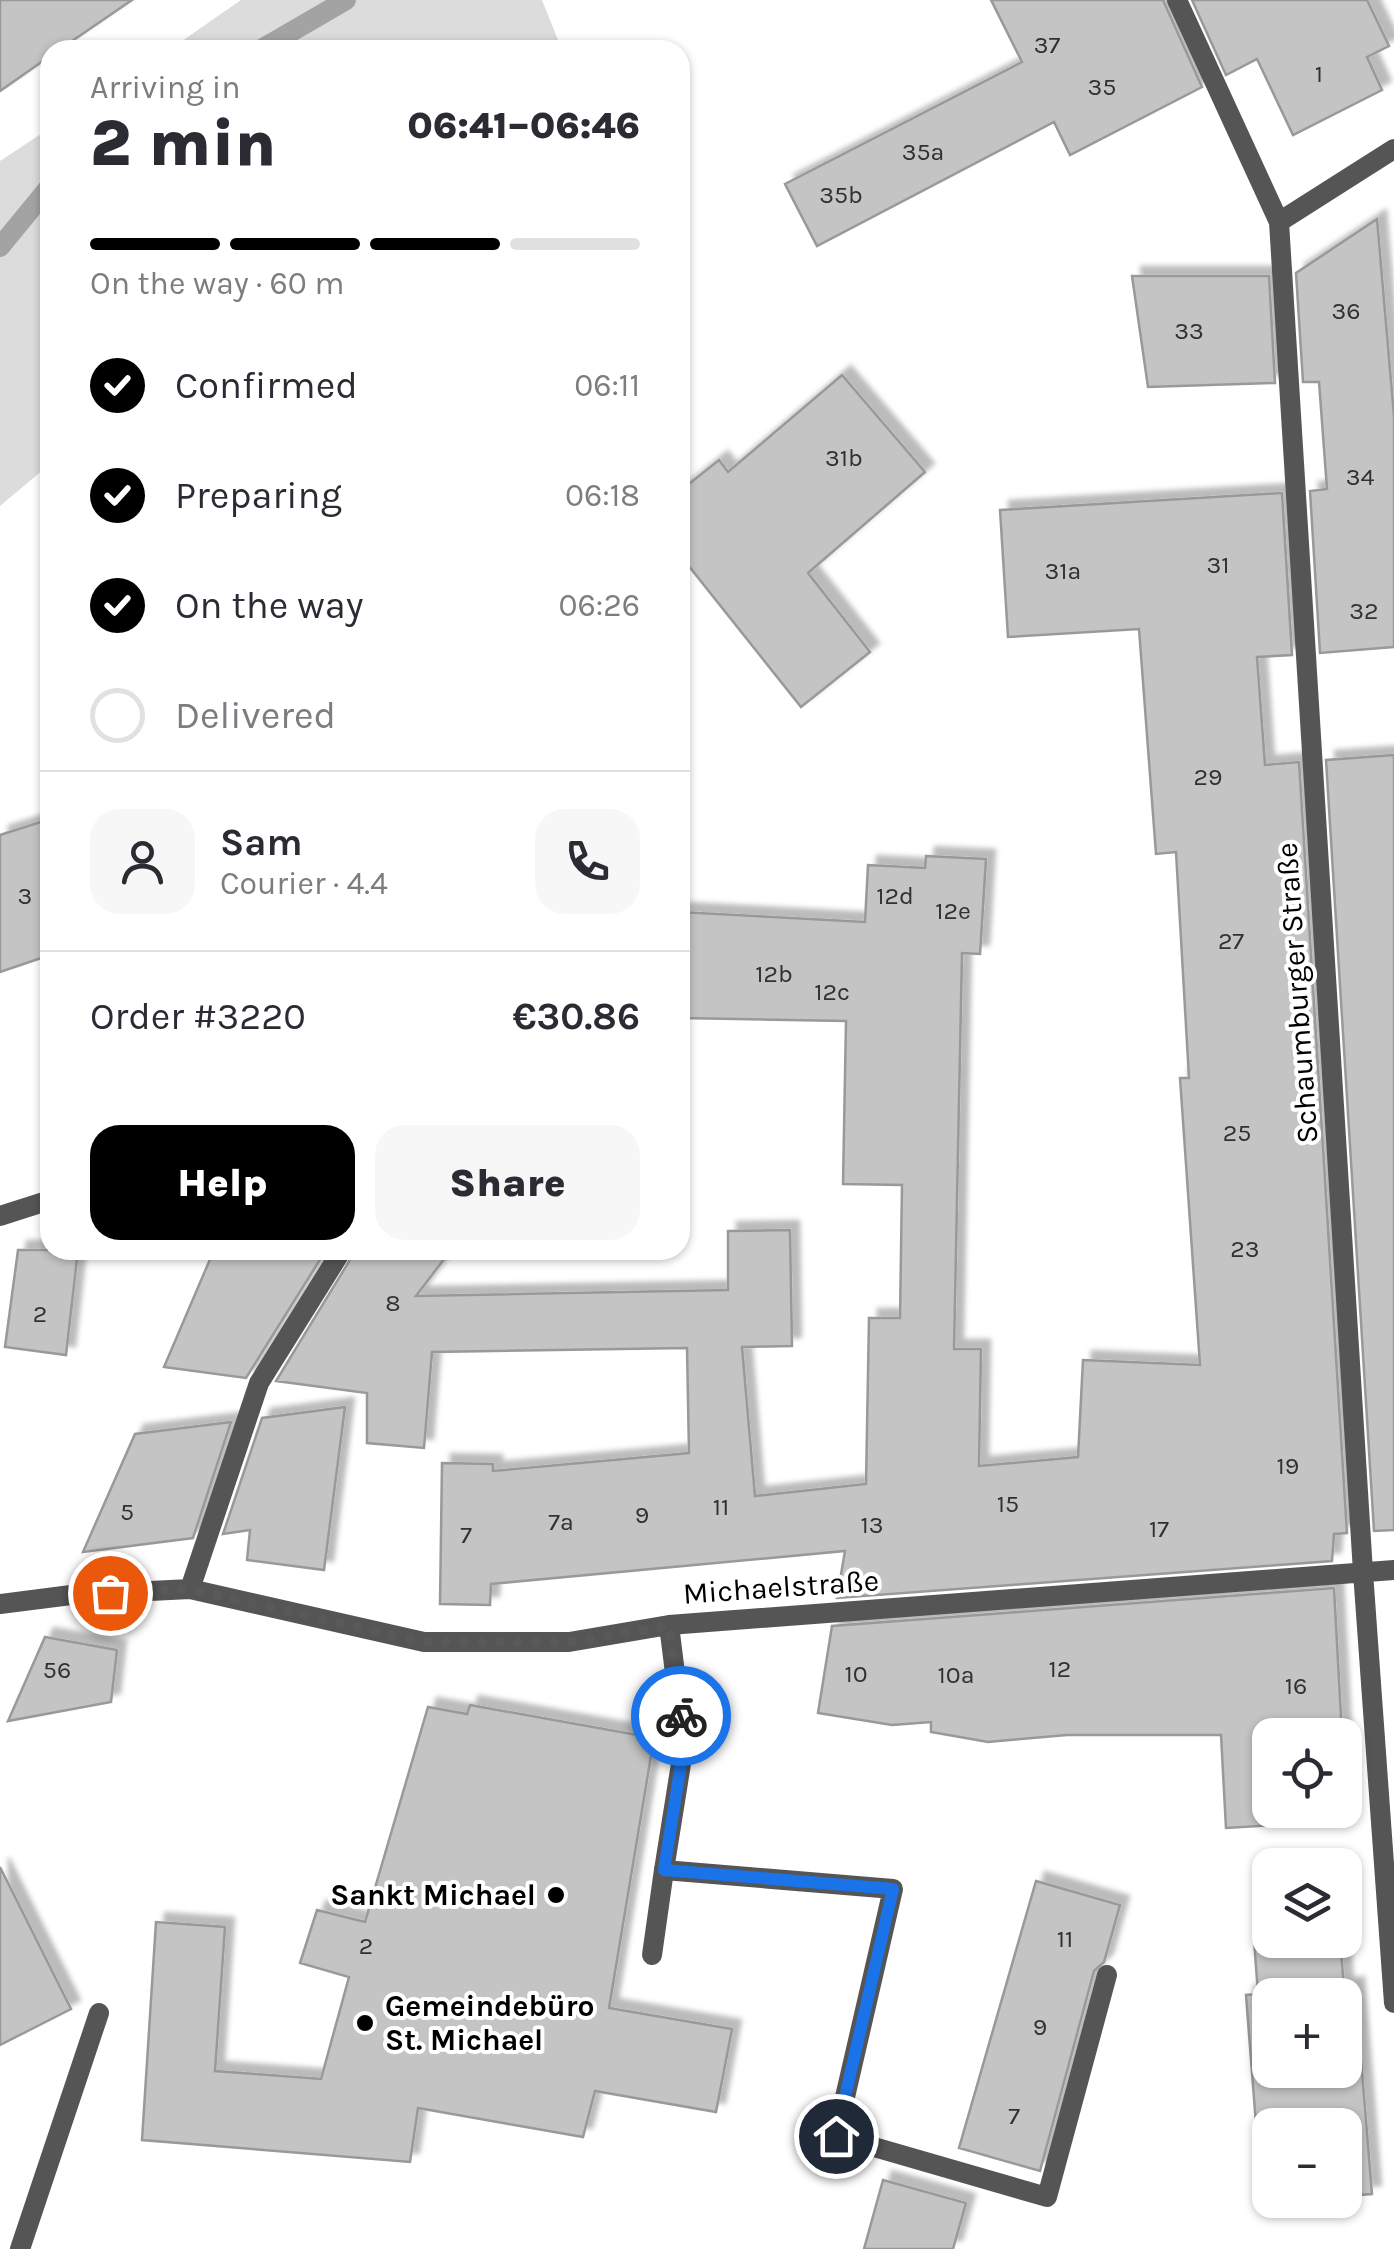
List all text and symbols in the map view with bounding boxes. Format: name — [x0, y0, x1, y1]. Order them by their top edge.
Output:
house number: 37 — [1034, 30, 1061, 59]
house number: 1 — [1315, 59, 1323, 88]
text: Arriving in — [90, 69, 241, 106]
house number: 35 — [1088, 72, 1116, 101]
text: 06:41–06:46 — [407, 103, 640, 148]
text: 2 min — [90, 105, 276, 181]
house number: 35a — [902, 137, 944, 166]
house number: 35b — [819, 180, 863, 209]
text: On the way · 60 m — [90, 265, 344, 302]
house number: 36 — [1331, 296, 1361, 325]
house number: 33 — [1174, 316, 1204, 345]
icon: check — [90, 358, 145, 413]
text: Confirmed — [175, 363, 358, 408]
text: 06:11 — [574, 367, 640, 404]
house number: 31b — [825, 443, 863, 472]
house number: 34 — [1346, 462, 1374, 491]
icon: check — [90, 468, 145, 523]
text: Preparing — [175, 473, 342, 518]
text: 06:18 — [565, 477, 640, 514]
house number: 31 — [1206, 550, 1230, 579]
house number: 31a — [1045, 556, 1081, 585]
icon: check — [90, 578, 145, 633]
text: On the way — [175, 583, 363, 628]
text: 06:26 — [558, 587, 640, 624]
house number: 32 — [1349, 596, 1379, 625]
text: Delivered — [175, 693, 336, 738]
house number: 29 — [1194, 762, 1223, 791]
button: person — [90, 809, 195, 914]
button: phone — [535, 809, 640, 914]
text: Sam — [220, 820, 303, 865]
street label: Schaumburger Straße — [1269, 841, 1325, 1145]
text: Courier · 4.4 — [220, 865, 388, 902]
house number: 3 — [18, 881, 32, 910]
house number: 12d — [876, 881, 914, 910]
house number: 12e — [935, 896, 971, 925]
house number: 27 — [1218, 926, 1244, 955]
house number: 12b — [755, 959, 793, 988]
house number: 12c — [814, 977, 850, 1006]
text: Order #3220 — [90, 994, 306, 1039]
text: €30.86 — [512, 994, 640, 1039]
house number: 25 — [1223, 1118, 1251, 1147]
button: Help — [90, 1125, 355, 1240]
button: Share — [375, 1125, 640, 1240]
house number: 23 — [1230, 1234, 1260, 1263]
house number: 8 — [385, 1288, 401, 1317]
house number: 2 — [33, 1299, 47, 1328]
house number: 19 — [1277, 1451, 1299, 1480]
house number: 15 — [997, 1489, 1019, 1518]
house number: 11 — [713, 1492, 729, 1521]
house number: 5 — [120, 1497, 134, 1526]
house number: 9 — [635, 1500, 649, 1529]
house number: 7a — [548, 1507, 574, 1536]
house number: 13 — [860, 1510, 884, 1539]
house number: 17 — [1149, 1514, 1169, 1543]
house number: 7 — [460, 1520, 472, 1549]
pin — [68, 1551, 153, 1636]
street label: Michaelstraße — [682, 1562, 880, 1612]
icon: bag — [83, 1566, 138, 1621]
house number: 12 — [1049, 1654, 1071, 1683]
house number: 56 — [43, 1655, 71, 1684]
house number: 10 — [844, 1659, 868, 1688]
house number: 10a — [938, 1660, 974, 1689]
courier — [631, 1666, 731, 1766]
house number: 16 — [1285, 1671, 1307, 1700]
icon: bike — [654, 1689, 709, 1744]
map controls — [1252, 1718, 1362, 2218]
button: locate — [1252, 1718, 1362, 1828]
button: layers — [1252, 1848, 1362, 1958]
place label: Sankt Michael — [330, 1877, 536, 1913]
marker: Sankt Michael — [545, 1884, 567, 1906]
house number: 11 — [1057, 1924, 1073, 1953]
house number: 2 — [359, 1931, 373, 1960]
button: + — [1252, 1978, 1362, 2088]
place label: Gemeindebüro St. Michael — [385, 1988, 594, 2058]
marker: Gemeindebüro St. Michael — [354, 2012, 376, 2034]
house number: 9 — [1033, 2012, 1047, 2041]
pin — [794, 2094, 879, 2179]
house number: 7 — [1008, 2101, 1020, 2130]
button: − — [1252, 2108, 1362, 2218]
icon: home — [809, 2109, 864, 2164]

